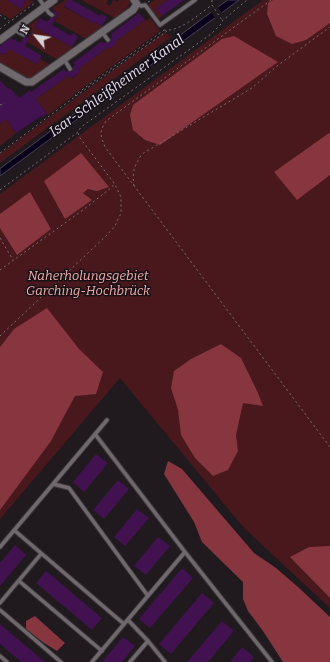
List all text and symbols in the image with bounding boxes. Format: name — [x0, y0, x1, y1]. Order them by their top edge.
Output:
north arrow — [16, 16, 56, 56]
text: N — [17, 23, 33, 37]
water label: Isar-Schleißheimer Kanal — [46, 31, 188, 141]
park label: Naherholungsgebiet Garching-Hochbrück — [26, 268, 150, 299]

